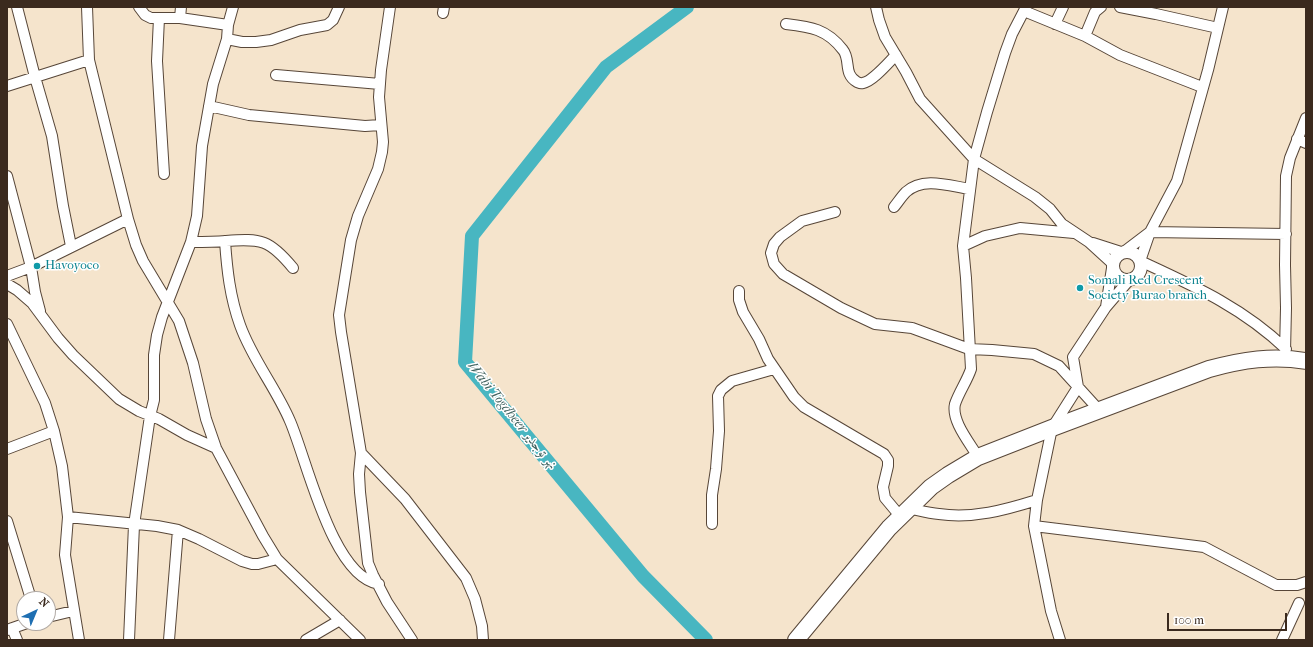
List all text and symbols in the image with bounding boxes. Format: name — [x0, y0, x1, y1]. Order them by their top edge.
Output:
place label: Havoyoco — [45, 258, 99, 274]
marker: Havoyoco — [32, 261, 42, 271]
place label: Somali Red Crescent Society Burao branch — [1088, 273, 1207, 304]
marker: Somali Red Crescent Society Burao branch — [1075, 283, 1085, 293]
water label: Wabi Togdheer نهر توجدير — [463, 359, 561, 473]
north arrow — [16, 591, 56, 631]
text: N — [36, 595, 52, 610]
scale bar — [1169, 605, 1289, 631]
text: 100 m — [1174, 613, 1204, 627]

